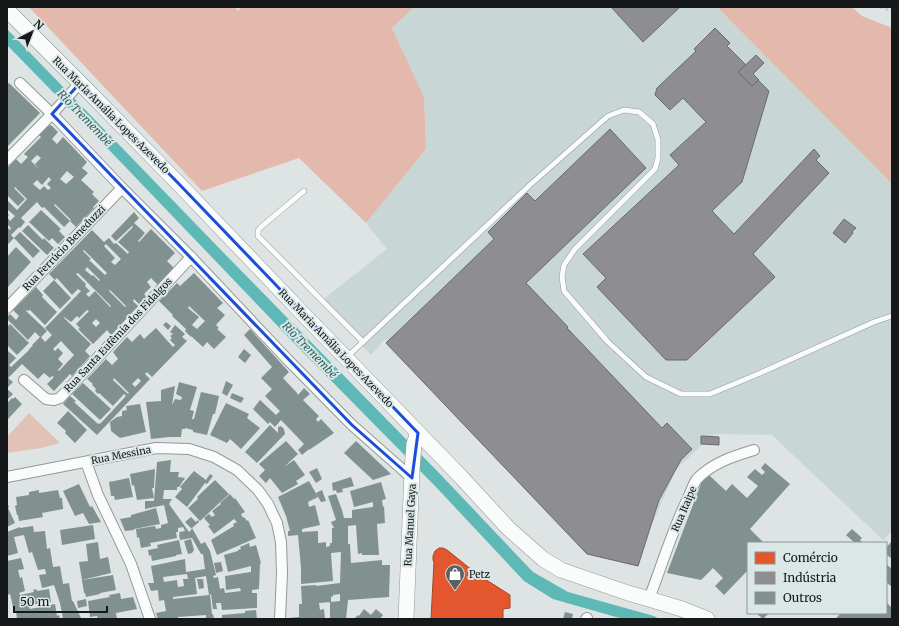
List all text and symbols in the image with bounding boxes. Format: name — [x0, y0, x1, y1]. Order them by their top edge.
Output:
north arrow — [12, 12, 52, 52]
text: N — [31, 16, 47, 33]
street label: Rua Maria Amália Lopes Azevedo — [50, 54, 172, 176]
water label: Rio Tremembé — [55, 87, 116, 149]
street label: Rua Ferrúcio Beneduzzi — [20, 202, 108, 294]
street label: Rua Santa Eufêmia dos Fidalgos — [61, 275, 175, 395]
street label: Rua Maria Amália Lopes Azevedo — [276, 286, 396, 410]
water label: Rio Tremembé — [280, 319, 341, 381]
street label: Rua Messina — [90, 443, 153, 467]
street label: Rua Manuel Gaya — [401, 483, 419, 567]
street label: Rua Itaipe — [669, 484, 699, 534]
legend — [747, 542, 887, 614]
text: Comércio — [783, 550, 838, 565]
shop icon: Petz — [444, 563, 466, 591]
place label: Petz — [469, 568, 490, 581]
text: Indústria — [783, 570, 837, 585]
scale bar — [14, 588, 107, 614]
text: Outros — [783, 590, 822, 605]
text: 50 m — [20, 594, 49, 609]

